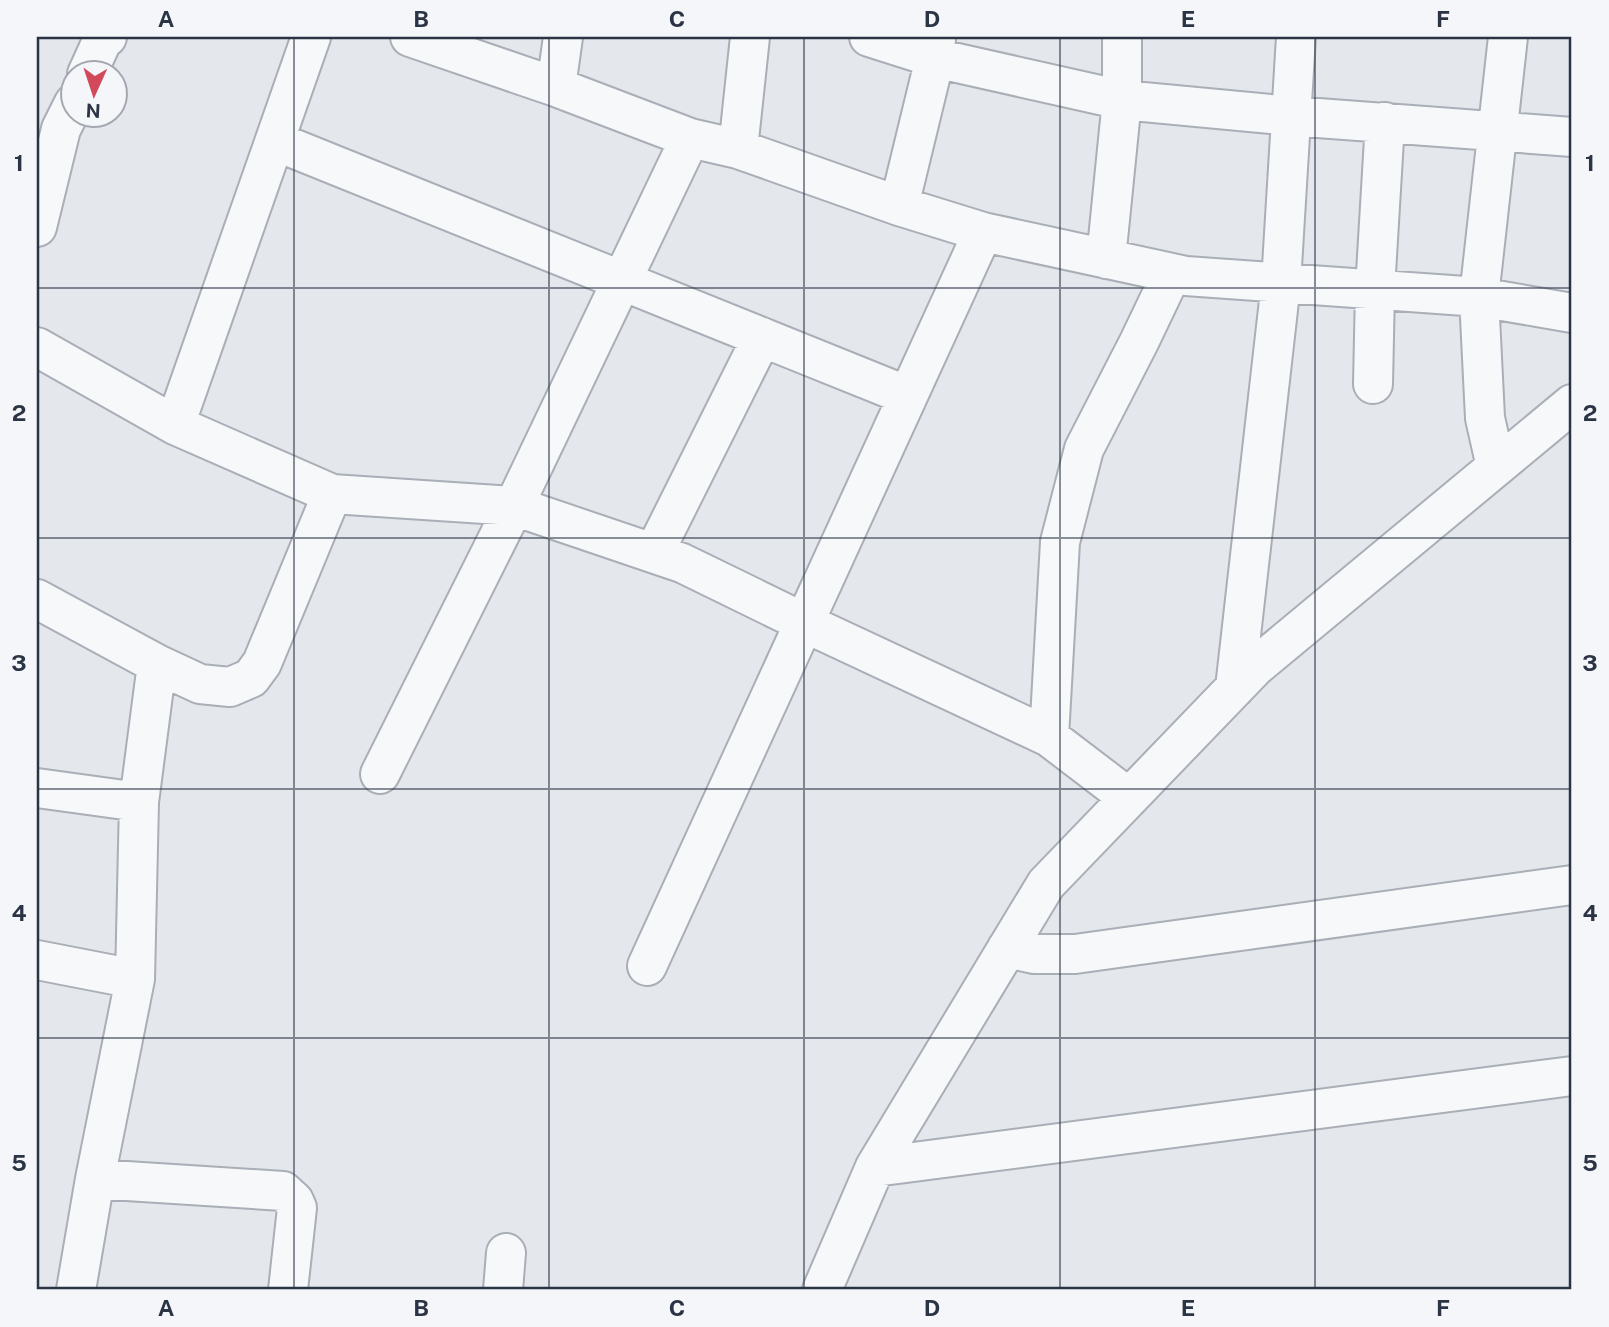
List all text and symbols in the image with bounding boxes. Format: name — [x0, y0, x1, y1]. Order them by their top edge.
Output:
text: A — [158, 5, 175, 32]
text: B — [413, 5, 429, 32]
text: C — [669, 5, 685, 32]
text: D — [924, 5, 940, 32]
text: E — [1181, 5, 1195, 32]
text: F — [1436, 5, 1450, 32]
north arrow — [60, 60, 130, 130]
text: N — [85, 100, 101, 122]
text: 1 — [14, 149, 24, 176]
text: 1 — [1585, 149, 1595, 176]
text: 2 — [12, 399, 26, 426]
text: 2 — [1583, 399, 1597, 426]
text: 3 — [11, 649, 27, 676]
text: 3 — [1582, 649, 1598, 676]
text: 4 — [11, 899, 27, 926]
text: 4 — [1582, 899, 1598, 926]
text: 5 — [11, 1149, 27, 1176]
text: 5 — [1582, 1149, 1598, 1176]
text: A — [158, 1294, 175, 1321]
text: B — [413, 1294, 429, 1321]
text: C — [669, 1294, 685, 1321]
text: D — [924, 1294, 940, 1321]
text: E — [1181, 1294, 1195, 1321]
text: F — [1436, 1294, 1450, 1321]

